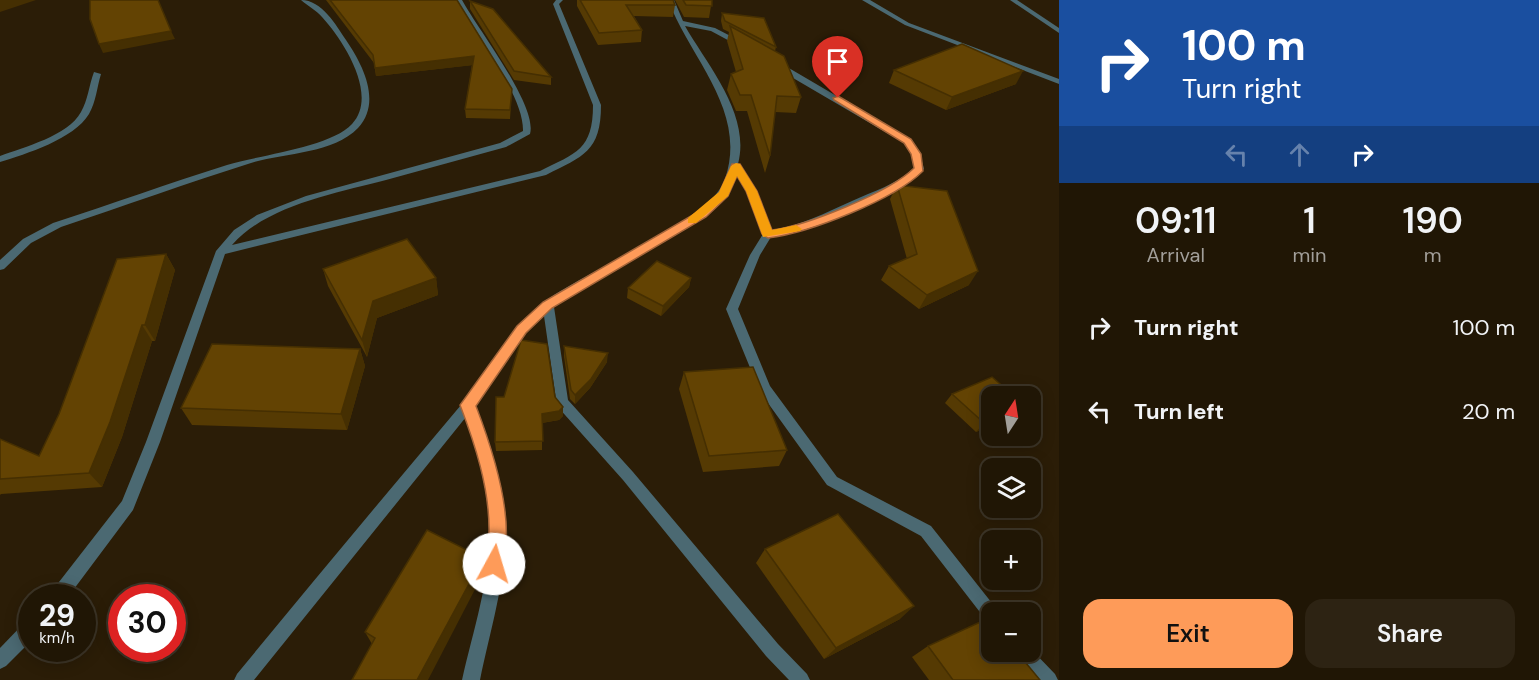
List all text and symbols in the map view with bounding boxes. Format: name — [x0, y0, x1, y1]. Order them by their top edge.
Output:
text: 100 m — [1182, 18, 1306, 73]
icon: right — [1083, 24, 1161, 102]
pin — [812, 36, 863, 98]
icon: arrive — [821, 45, 854, 78]
text: Turn right — [1182, 71, 1302, 106]
icon: left — [1220, 138, 1253, 171]
icon: ahead — [1283, 138, 1316, 171]
icon: right — [1346, 138, 1379, 171]
text: 09:11 — [1135, 197, 1217, 244]
text: 1 — [1303, 197, 1316, 244]
text: 190 — [1403, 197, 1463, 244]
text: Arrival — [1147, 242, 1205, 268]
text: min — [1292, 242, 1327, 268]
text: m — [1424, 242, 1442, 268]
icon: right — [1083, 311, 1116, 344]
text: Turn right — [1134, 313, 1239, 342]
text: 100 m — [1453, 313, 1515, 342]
north arrow — [981, 386, 1041, 446]
map controls — [981, 386, 1041, 662]
icon: left — [1083, 395, 1116, 428]
text: Turn left — [1134, 397, 1224, 426]
text: 20 m — [1462, 397, 1515, 426]
button: layers — [981, 458, 1041, 518]
button: + — [981, 530, 1041, 590]
position arrow — [462, 532, 526, 596]
speed limit sign: 30 — [108, 584, 186, 662]
text: 29 — [39, 596, 75, 635]
button: Exit — [1083, 599, 1293, 668]
button: Share — [1305, 599, 1515, 668]
button: − — [981, 602, 1041, 662]
text: km/h — [39, 628, 75, 648]

